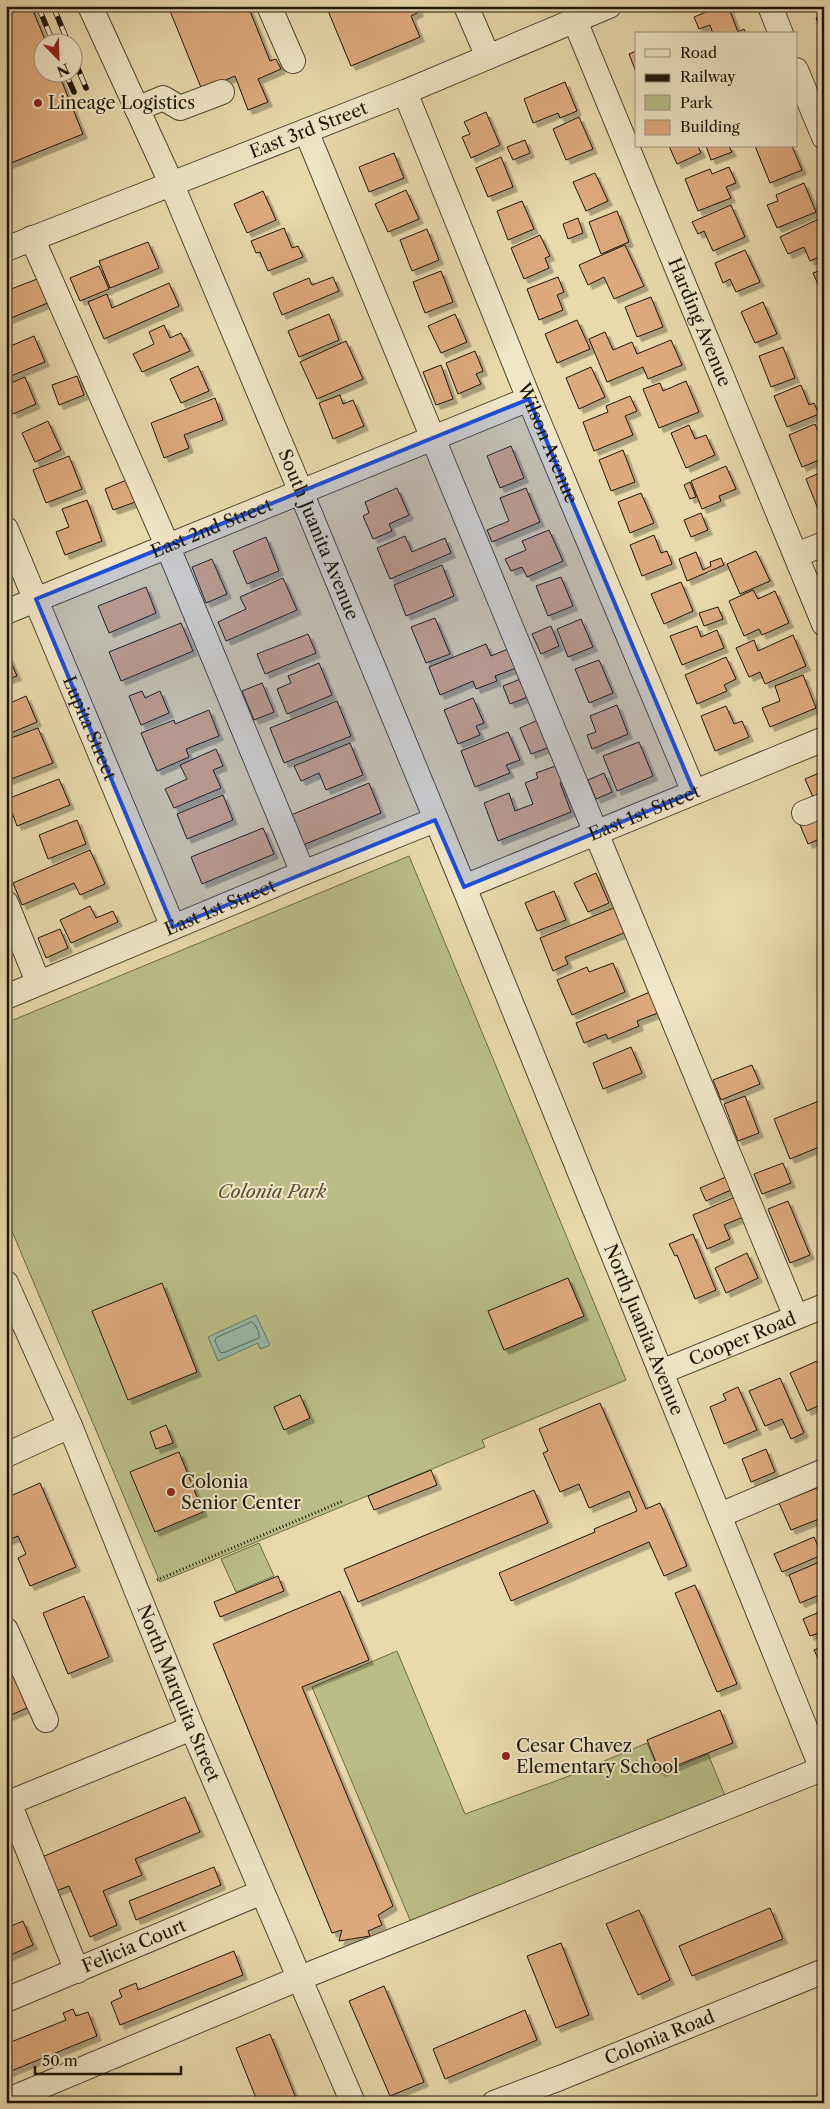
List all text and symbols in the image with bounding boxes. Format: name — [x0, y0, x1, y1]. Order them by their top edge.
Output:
north arrow — [32, 32, 82, 82]
legend — [635, 32, 798, 148]
text: Road — [680, 43, 717, 62]
text: N — [54, 59, 72, 81]
text: Railway — [680, 67, 736, 86]
place label: Lineage Logistics — [48, 92, 195, 114]
text: Park — [680, 93, 714, 112]
marker: Lineage Logistics — [32, 97, 44, 109]
street label: East 3rd Street — [246, 97, 371, 163]
text: Building — [680, 117, 740, 136]
street label: Harding Avenue — [663, 255, 736, 390]
street label: Wilson Avenue — [512, 379, 583, 507]
street label: South Juanita Avenue — [273, 446, 364, 623]
street label: East 2nd Street — [148, 493, 276, 563]
street label: Lupita Street — [58, 673, 121, 784]
street label: East 1st Street — [585, 780, 704, 846]
street label: East 1st Street — [161, 874, 280, 941]
park label: Colonia Park — [218, 1181, 327, 1203]
street label: North Juanita Avenue — [599, 1241, 688, 1419]
street label: Cooper Road — [686, 1307, 799, 1371]
place label: Colonia Senior Center — [181, 1471, 301, 1514]
marker: Colonia Senior Center — [165, 1486, 177, 1498]
street label: North Marquita Street — [132, 1601, 225, 1786]
place label: Cesar Chavez Elementary School — [516, 1735, 679, 1778]
marker: Cesar Chavez Elementary School — [500, 1750, 512, 1762]
street label: Felicia Court — [79, 1914, 190, 1978]
street label: Colonia Road — [601, 2006, 718, 2070]
scale bar — [35, 2044, 181, 2076]
text: 50 m — [42, 2051, 78, 2070]

